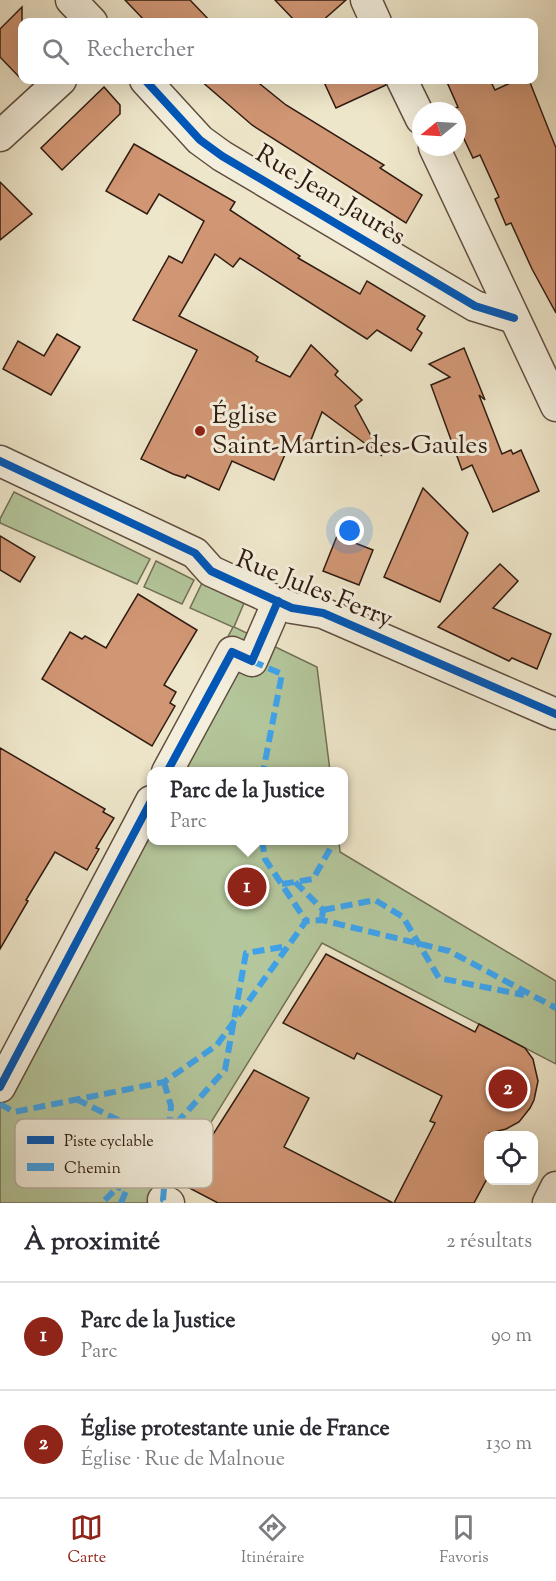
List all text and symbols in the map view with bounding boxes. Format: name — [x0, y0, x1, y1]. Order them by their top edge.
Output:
search box — [18, 18, 538, 84]
icon: search — [39, 35, 72, 68]
text: Rechercher — [87, 35, 194, 67]
north arrow — [412, 102, 466, 156]
street label: Rue Jean Jaurès — [248, 137, 412, 255]
place label: Église Saint-Martin-des-Gaules — [212, 398, 488, 465]
marker: Église Saint-Martin-des-Gaules — [193, 424, 207, 438]
your location — [335, 516, 364, 545]
street label: Rue Jules Ferry — [230, 542, 398, 638]
popup — [147, 767, 348, 845]
text: Parc de la Justice — [170, 776, 325, 808]
text: Parc — [170, 808, 207, 837]
pin: 1 — [228, 864, 266, 910]
pin: 2 — [488, 1066, 528, 1112]
legend — [15, 1119, 213, 1188]
text: Piste cyclable — [64, 1131, 154, 1154]
map controls — [484, 1131, 538, 1185]
button: locate — [484, 1131, 538, 1185]
text: Chemin — [64, 1158, 121, 1181]
text: À proximité — [24, 1224, 160, 1261]
text: 2 résultats — [446, 1228, 532, 1257]
text: Parc de la Justice — [81, 1306, 236, 1338]
text: 1 — [40, 1322, 47, 1351]
text: 90 m — [491, 1322, 532, 1351]
text: Parc — [81, 1338, 117, 1367]
text: Église protestante unie de France — [81, 1414, 390, 1446]
text: 2 — [39, 1430, 48, 1459]
text: 130 m — [486, 1430, 532, 1459]
text: Église · Rue de Malnoue — [81, 1446, 285, 1475]
tab: Carte — [67, 1511, 106, 1570]
tab: Itinéraire — [241, 1511, 304, 1570]
tab: Favoris — [439, 1511, 489, 1570]

